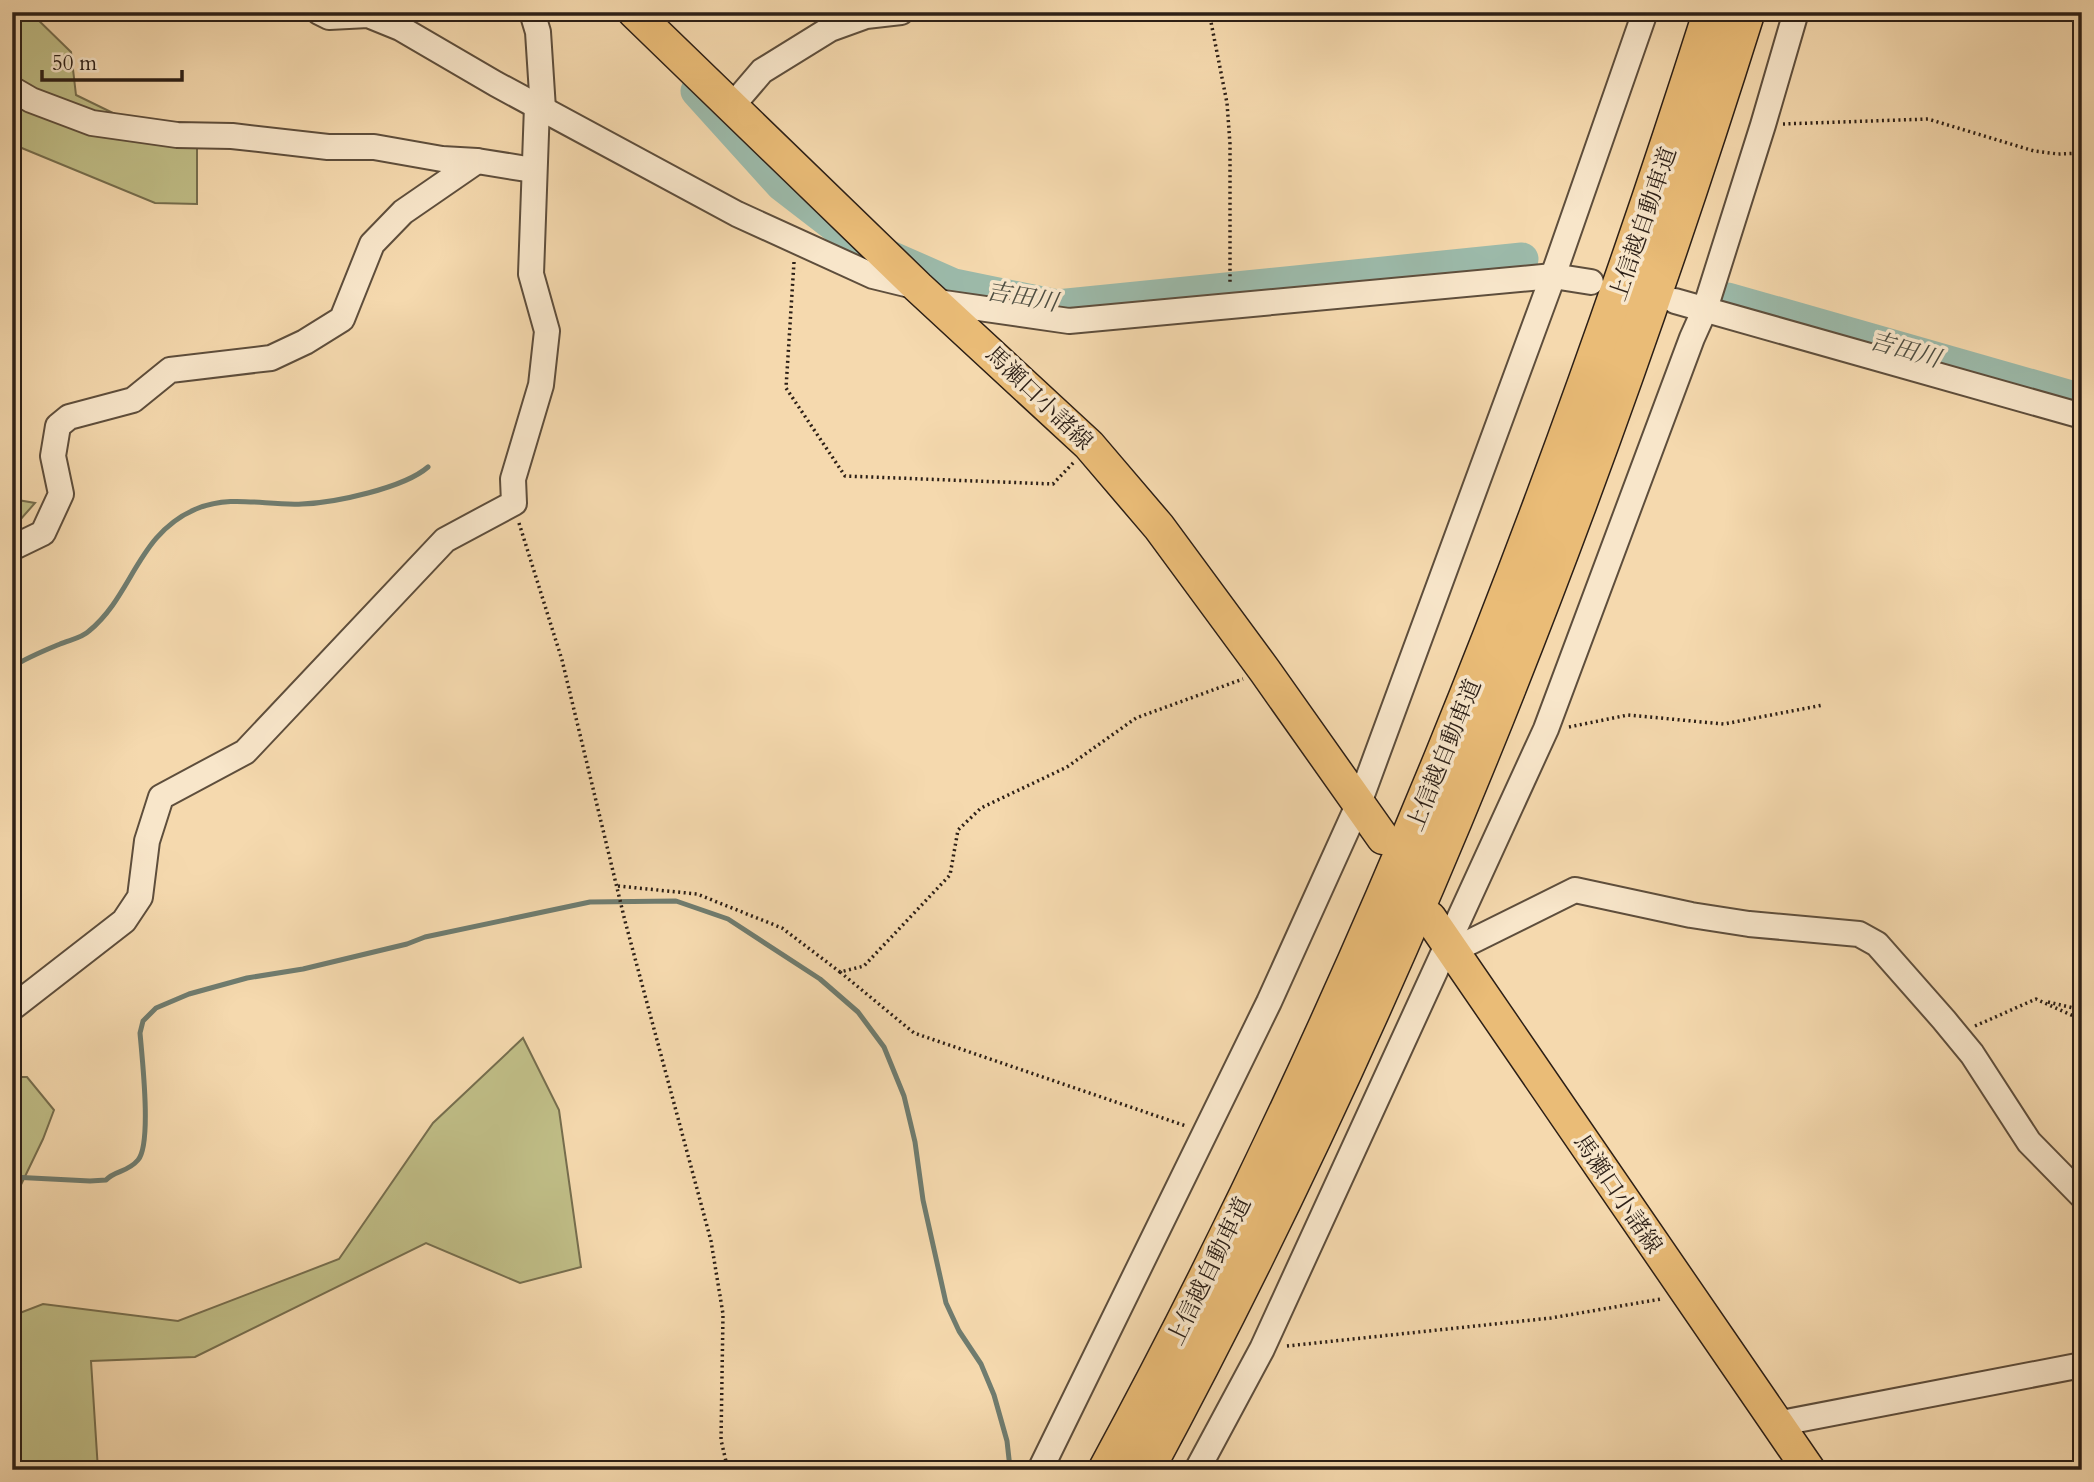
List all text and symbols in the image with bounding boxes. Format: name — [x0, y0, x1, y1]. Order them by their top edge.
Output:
scale bar — [42, 38, 182, 82]
text: 50 m — [52, 49, 97, 78]
street label: 上信越自動車道 — [1602, 143, 1684, 305]
water label: 吉田川 — [984, 274, 1063, 320]
water label: 吉田川 — [1866, 324, 1947, 377]
street label: 馬瀬口小諸線 — [979, 339, 1099, 457]
street label: 上信越自動車道 — [1399, 675, 1489, 835]
street label: 馬瀬口小諸線 — [1567, 1128, 1669, 1260]
street label: 上信越自動車道 — [1160, 1192, 1258, 1350]

